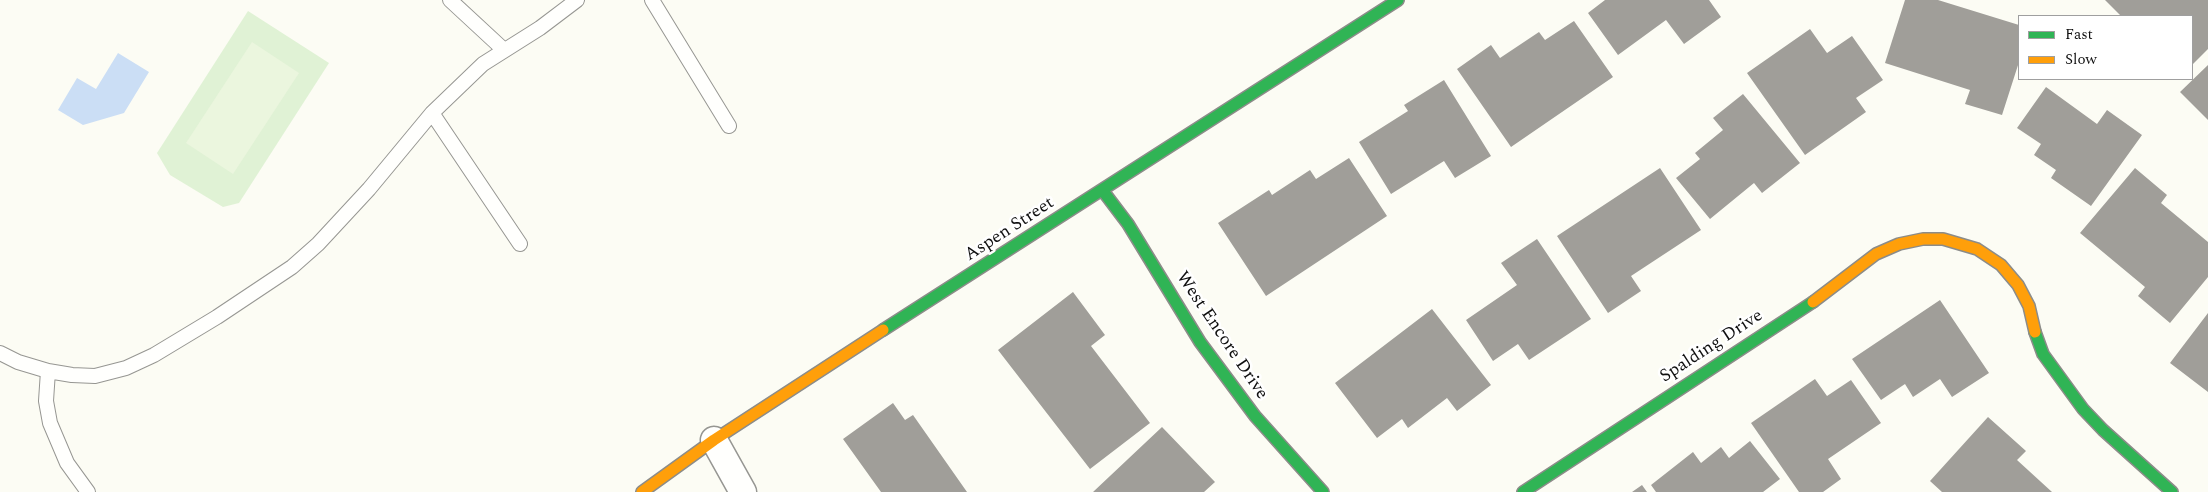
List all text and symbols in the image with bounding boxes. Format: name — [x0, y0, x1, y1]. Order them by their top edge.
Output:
legend — [2018, 15, 2193, 80]
text: Fast — [2065, 23, 2093, 46]
text: Slow — [2065, 48, 2097, 71]
street label: Aspen Street — [961, 193, 1059, 267]
street label: West Encore Drive — [1170, 268, 1272, 404]
street label: Spalding Drive — [1656, 306, 1768, 388]

